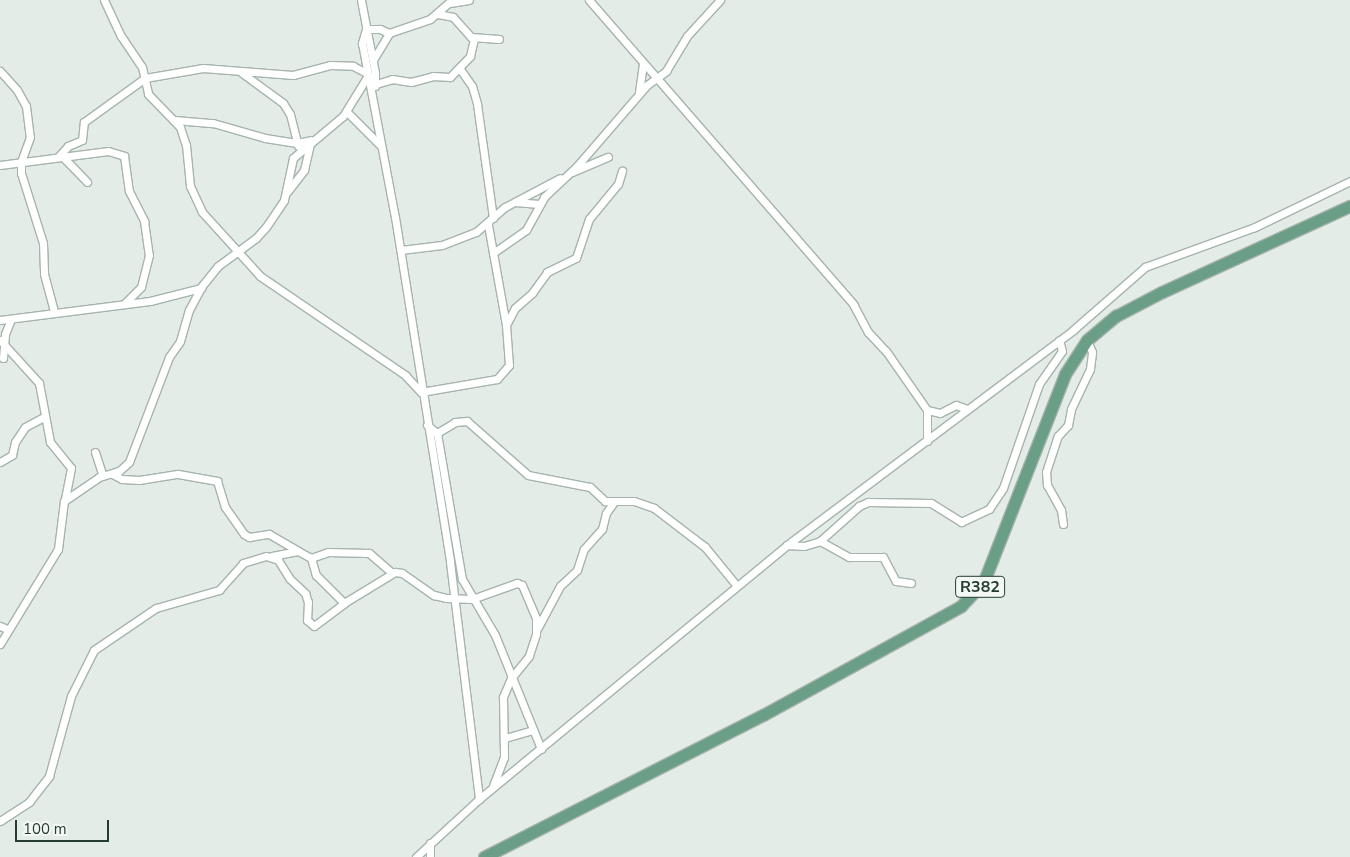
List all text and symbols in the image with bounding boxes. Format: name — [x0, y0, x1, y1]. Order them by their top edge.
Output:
road number: R382 — [955, 574, 1005, 600]
scale bar — [18, 810, 111, 842]
text: 100 m — [23, 819, 67, 839]

